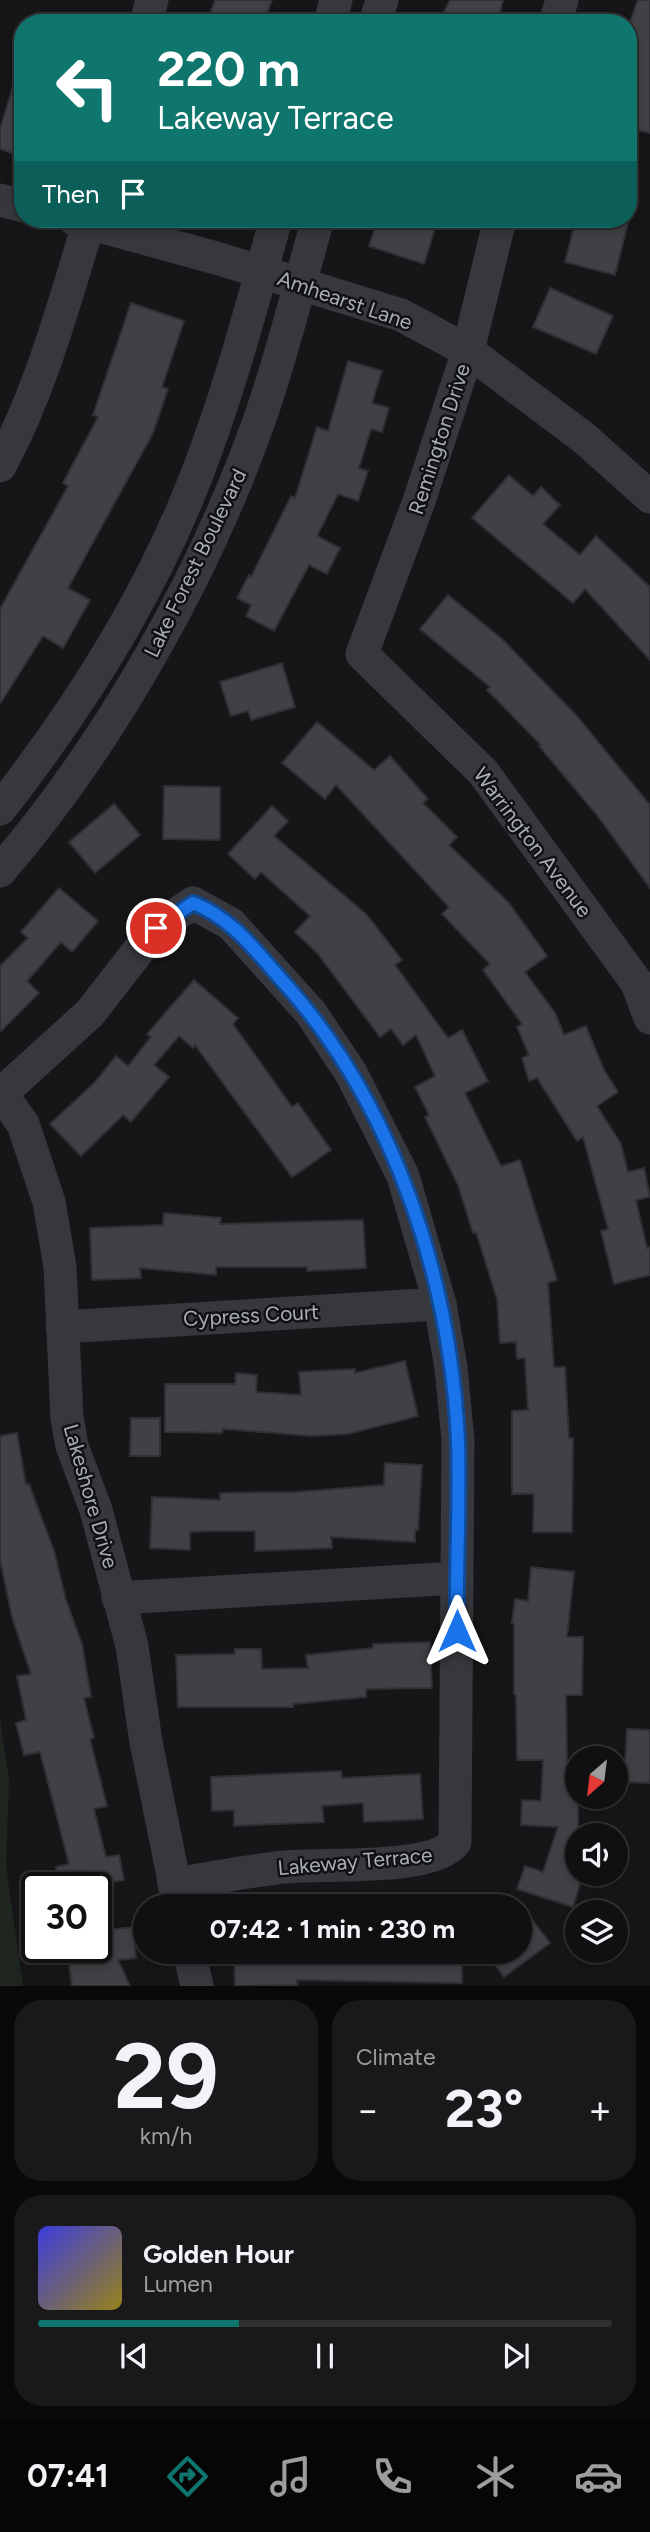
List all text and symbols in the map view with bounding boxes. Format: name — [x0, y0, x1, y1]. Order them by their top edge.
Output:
text: 220 m — [157, 39, 300, 98]
icon: left — [42, 42, 133, 133]
text: Lakeway Terrace — [157, 99, 394, 137]
icon: arrive — [114, 175, 152, 213]
text: Then — [42, 178, 100, 210]
street label: Amhearst Lane — [274, 265, 416, 335]
street label: Remington Drive — [403, 361, 475, 517]
street label: Lake Forest Boulevard — [139, 465, 251, 661]
street label: Warrington Avenue — [469, 762, 597, 922]
pin — [126, 898, 186, 958]
icon: arrive — [137, 909, 175, 947]
street label: Cypress Court — [182, 1299, 320, 1331]
street label: Lakeshore Drive — [58, 1421, 124, 1571]
position arrow — [420, 1594, 494, 1668]
north arrow — [565, 1746, 628, 1810]
map controls — [565, 1746, 628, 1963]
button: sound — [565, 1823, 628, 1886]
street label: Lakeway Terrace — [277, 1842, 433, 1880]
speed limit sign: 30 — [21, 1872, 112, 1963]
button: layers — [565, 1900, 628, 1963]
text: 07:42 · 1 min · 230 m — [210, 1913, 455, 1945]
text: 29 — [113, 2022, 219, 2131]
text: Climate — [356, 2043, 435, 2071]
text: 23° — [445, 2078, 523, 2140]
text: − — [356, 2087, 380, 2133]
text: + — [588, 2087, 612, 2133]
text: km/h — [140, 2122, 192, 2150]
text: Golden Hour — [143, 2238, 294, 2270]
text: Lumen — [143, 2270, 213, 2298]
icon: previous — [115, 2337, 153, 2375]
icon: pause — [306, 2337, 344, 2375]
icon: next — [497, 2337, 535, 2375]
icon: directions — [163, 2452, 212, 2501]
icon: music — [266, 2452, 315, 2501]
icon: phone — [368, 2452, 417, 2501]
icon: climate — [471, 2452, 520, 2501]
icon: car — [574, 2452, 623, 2501]
text: 07:41 — [27, 2457, 109, 2495]

